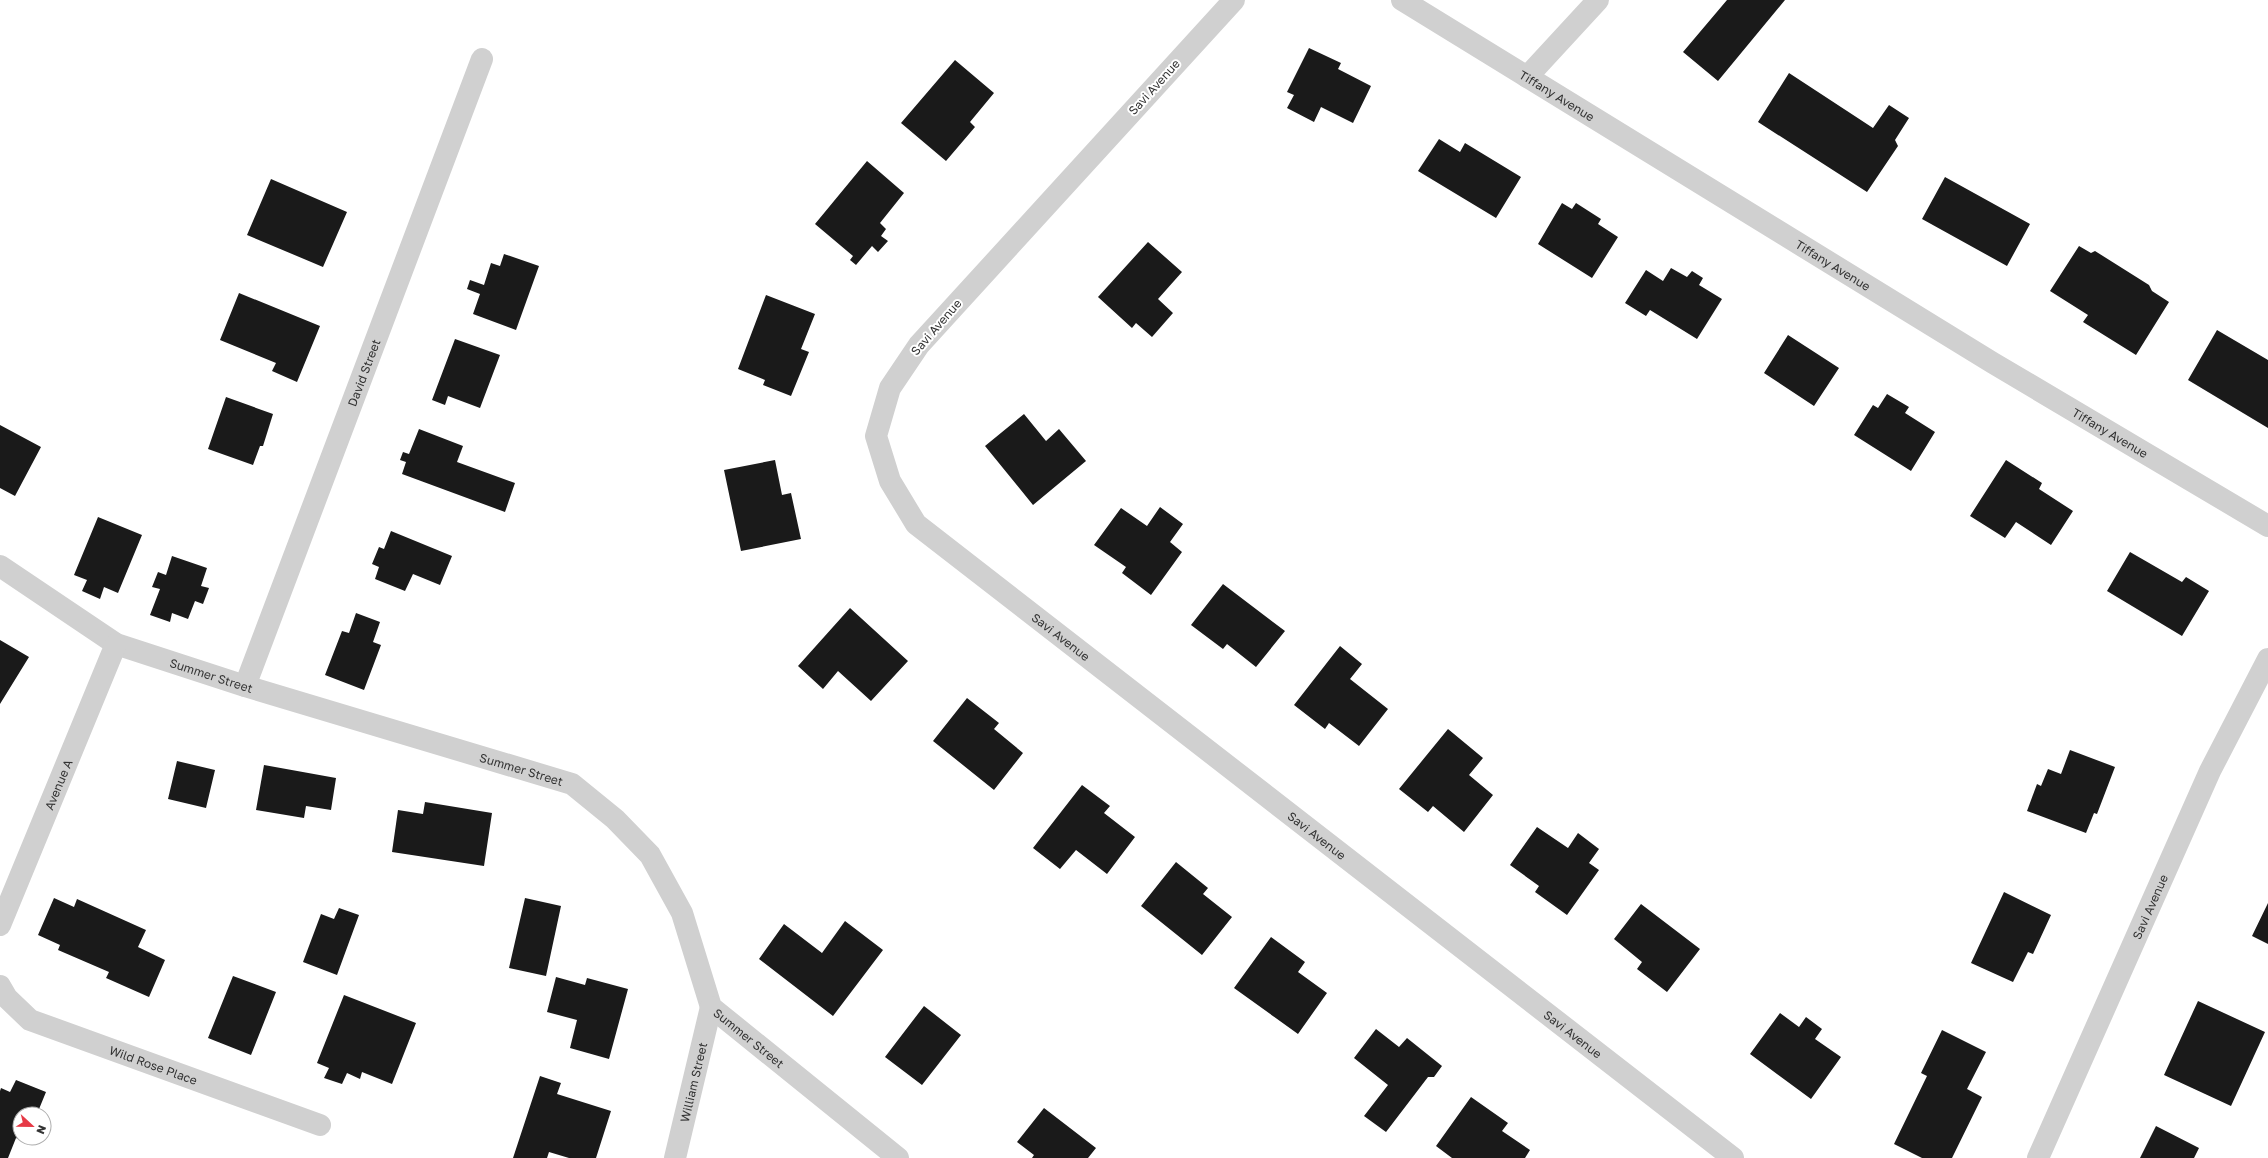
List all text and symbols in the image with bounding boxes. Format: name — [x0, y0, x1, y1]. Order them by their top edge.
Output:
street label: Savi Avenue — [1125, 56, 1183, 118]
street label: Tiffany Avenue — [1517, 67, 1597, 124]
street label: Tiffany Avenue — [1793, 236, 1874, 294]
street label: Savi Avenue — [908, 296, 964, 358]
street label: David Street — [344, 337, 383, 408]
street label: Tiffany Avenue — [2070, 404, 2151, 461]
street label: Savi Avenue — [1029, 609, 1093, 664]
street label: Summer Street — [168, 655, 255, 695]
street label: Summer Street — [478, 749, 565, 788]
street label: Avenue A — [41, 757, 75, 812]
street label: Savi Avenue — [1285, 808, 1349, 862]
street label: Savi Avenue — [2129, 872, 2171, 942]
street label: Summer Street — [711, 1005, 788, 1071]
street label: Savi Avenue — [1541, 1007, 1605, 1061]
street label: William Street — [676, 1040, 710, 1124]
street label: Wild Rose Place — [107, 1042, 200, 1088]
north arrow — [12, 1106, 52, 1146]
text: N — [34, 1124, 49, 1136]

